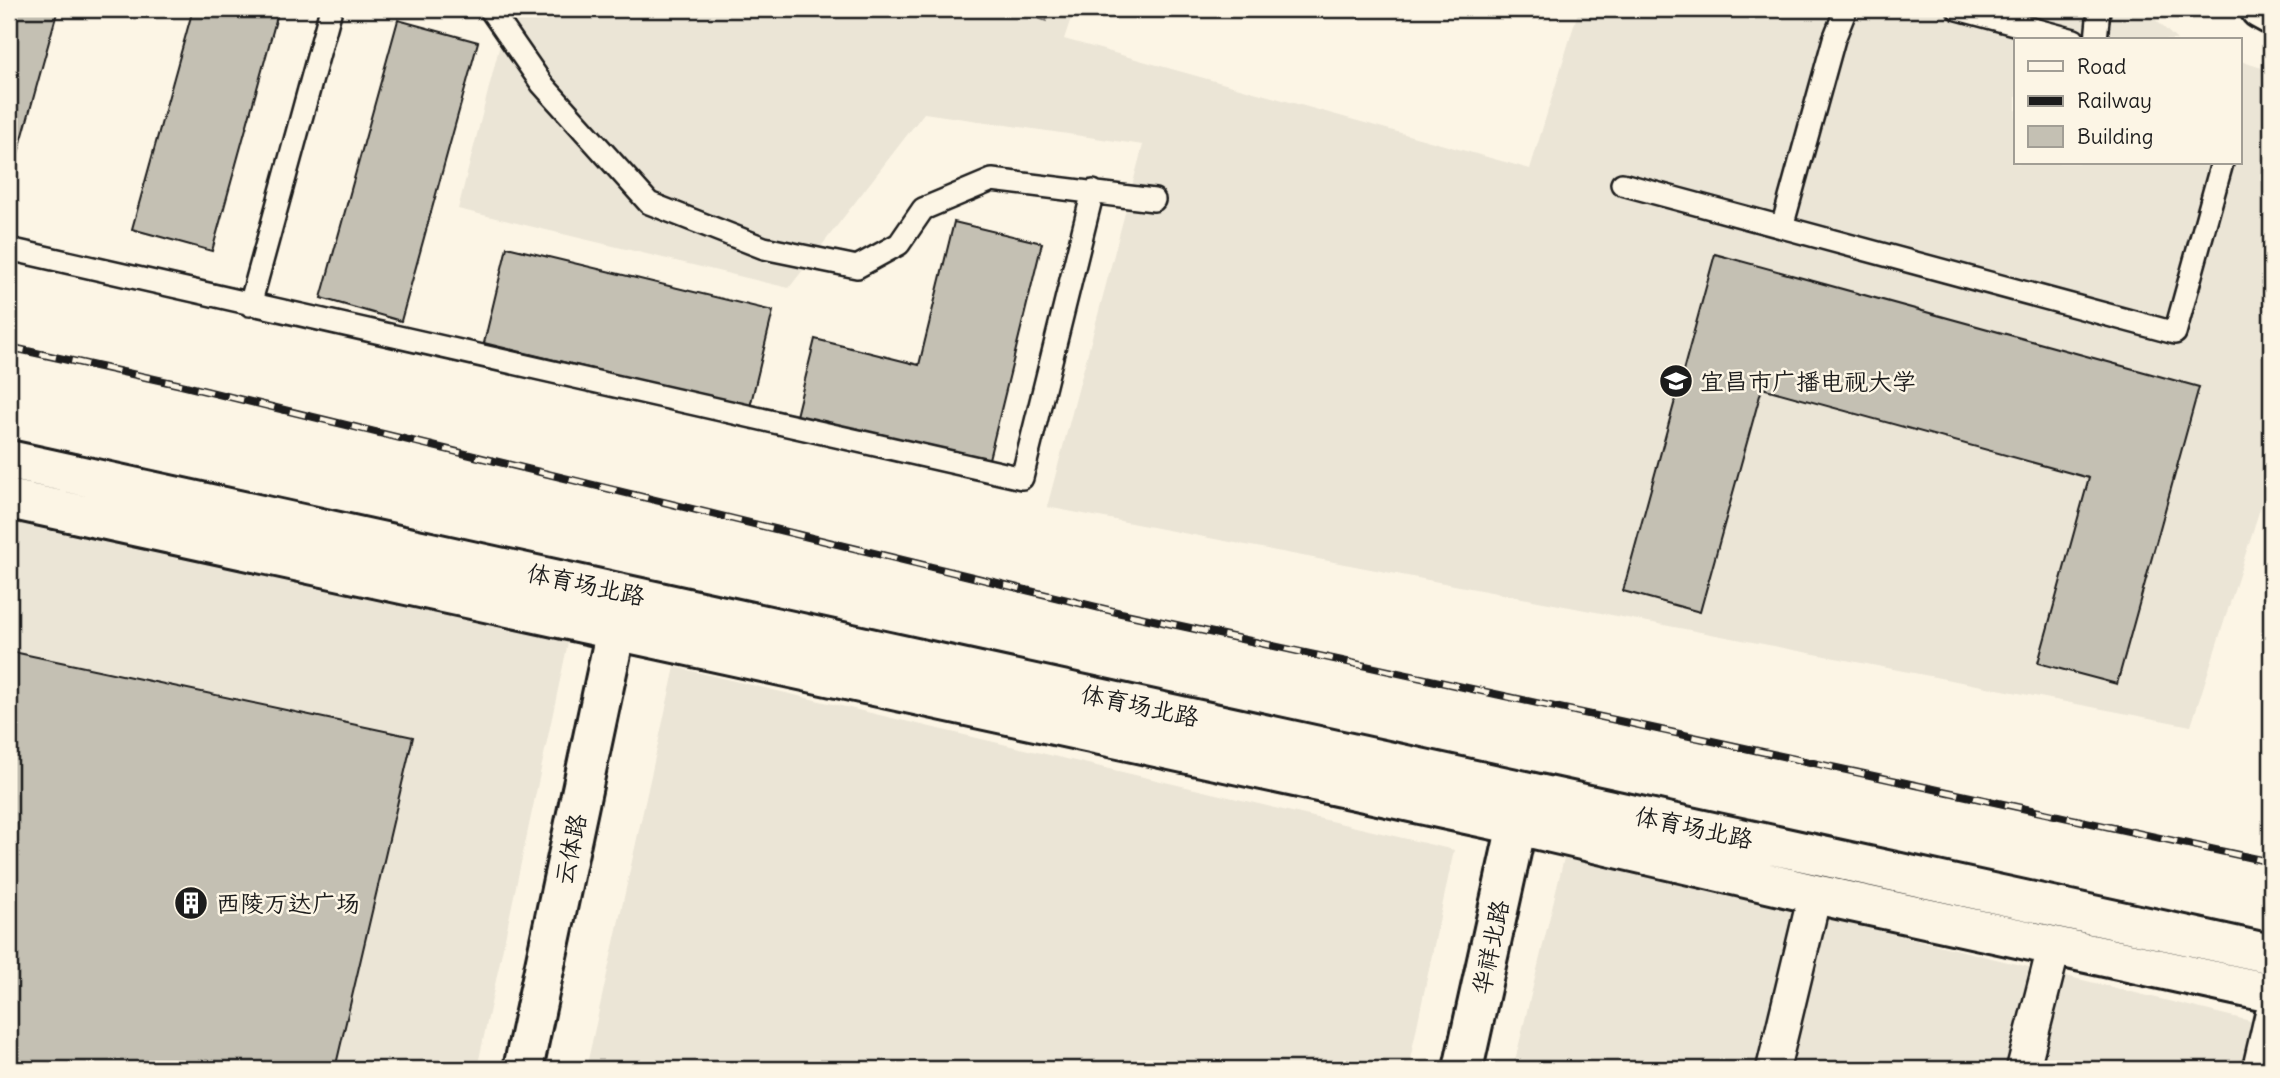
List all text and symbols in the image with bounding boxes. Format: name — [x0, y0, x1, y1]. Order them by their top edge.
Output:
legend — [2014, 38, 2242, 164]
text: Road — [2077, 53, 2126, 80]
text: Railway — [2077, 87, 2152, 114]
text: Building — [2077, 123, 2153, 150]
school or university icon: 宜昌市广播电视大学 — [1657, 362, 1695, 400]
place label: 宜昌市广播电视大学 — [1700, 366, 1916, 396]
street label: 体育场北路 — [524, 557, 648, 611]
street label: 体育场北路 — [1078, 678, 1202, 732]
street label: 体育场北路 — [1632, 800, 1756, 854]
street label: 云体路 — [548, 811, 592, 887]
building icon: 西陵万达广场 — [172, 884, 210, 922]
place label: 西陵万达广场 — [216, 888, 360, 918]
street label: 华祥北路 — [1465, 897, 1515, 997]

